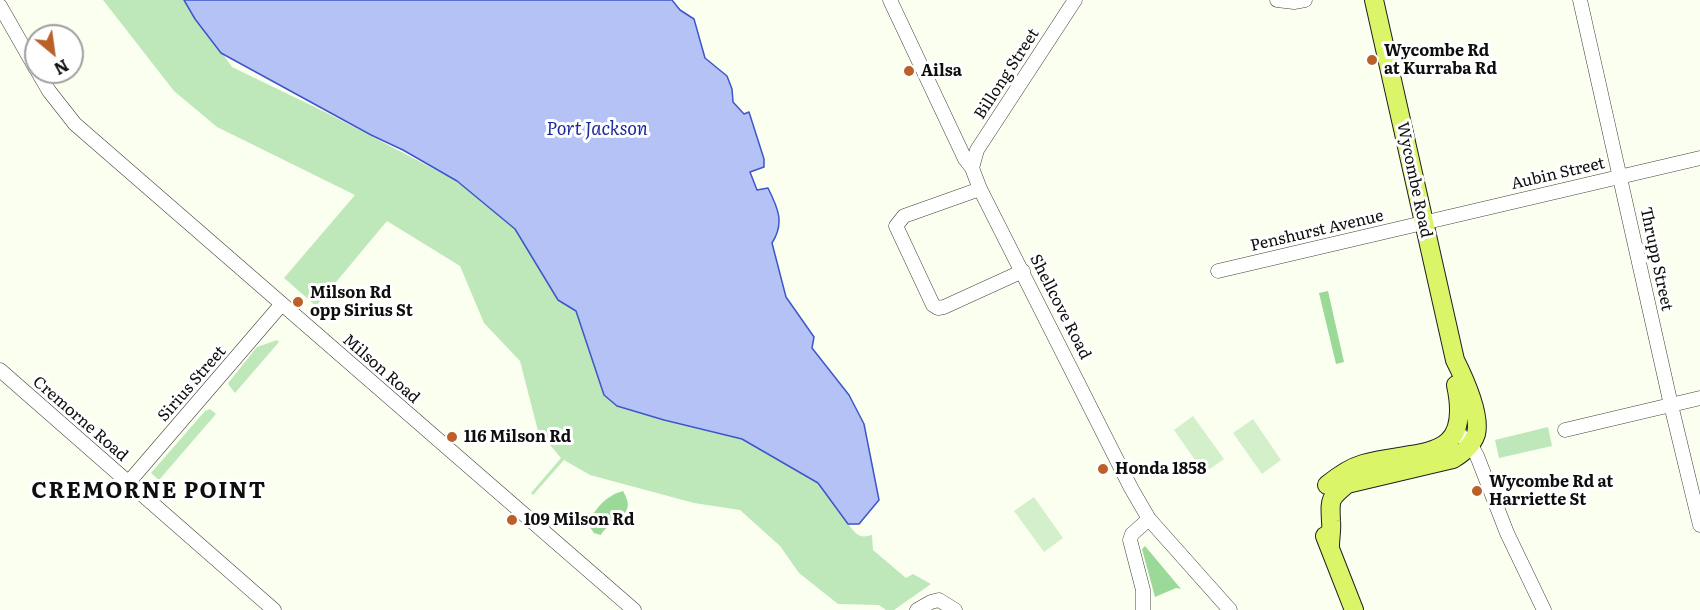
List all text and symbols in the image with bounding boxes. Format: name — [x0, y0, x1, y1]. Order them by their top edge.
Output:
north arrow — [24, 24, 84, 84]
street label: Billong Street — [971, 25, 1043, 123]
place label: Wycombe Rd at Kurraba Rd — [1384, 41, 1497, 79]
marker: Wycombe Rd at Kurraba Rd — [1365, 53, 1379, 67]
text: N — [50, 54, 73, 82]
place label: Ailsa — [921, 61, 962, 81]
marker: Ailsa — [902, 64, 916, 78]
water label: Port Jackson — [546, 119, 648, 141]
street label: Wycombe Road — [1392, 120, 1436, 240]
street label: Aubin Street — [1509, 154, 1607, 194]
street label: Thrupp Street — [1636, 205, 1676, 313]
street label: Penshurst Avenue — [1248, 206, 1386, 256]
street label: Shellcove Road — [1025, 251, 1095, 363]
place label: Milson Rd opp Sirius St — [310, 283, 413, 321]
marker: Milson Rd opp Sirius St — [291, 295, 305, 309]
street label: Milson Road — [339, 330, 423, 408]
street label: Sirius Street — [154, 342, 230, 426]
street label: Cremorne Road — [29, 372, 131, 466]
place label: 116 Milson Rd — [464, 427, 571, 447]
marker: 116 Milson Rd — [445, 430, 459, 444]
place label: Honda 1858 — [1115, 459, 1206, 479]
marker: Honda 1858 — [1096, 462, 1110, 476]
place label: Wycombe Rd at Harriette St — [1489, 472, 1613, 510]
district label: CREMORNE POINT — [31, 479, 267, 505]
marker: Wycombe Rd at Harriette St — [1470, 484, 1484, 498]
place label: 109 Milson Rd — [524, 510, 634, 530]
marker: 109 Milson Rd — [505, 513, 519, 527]

